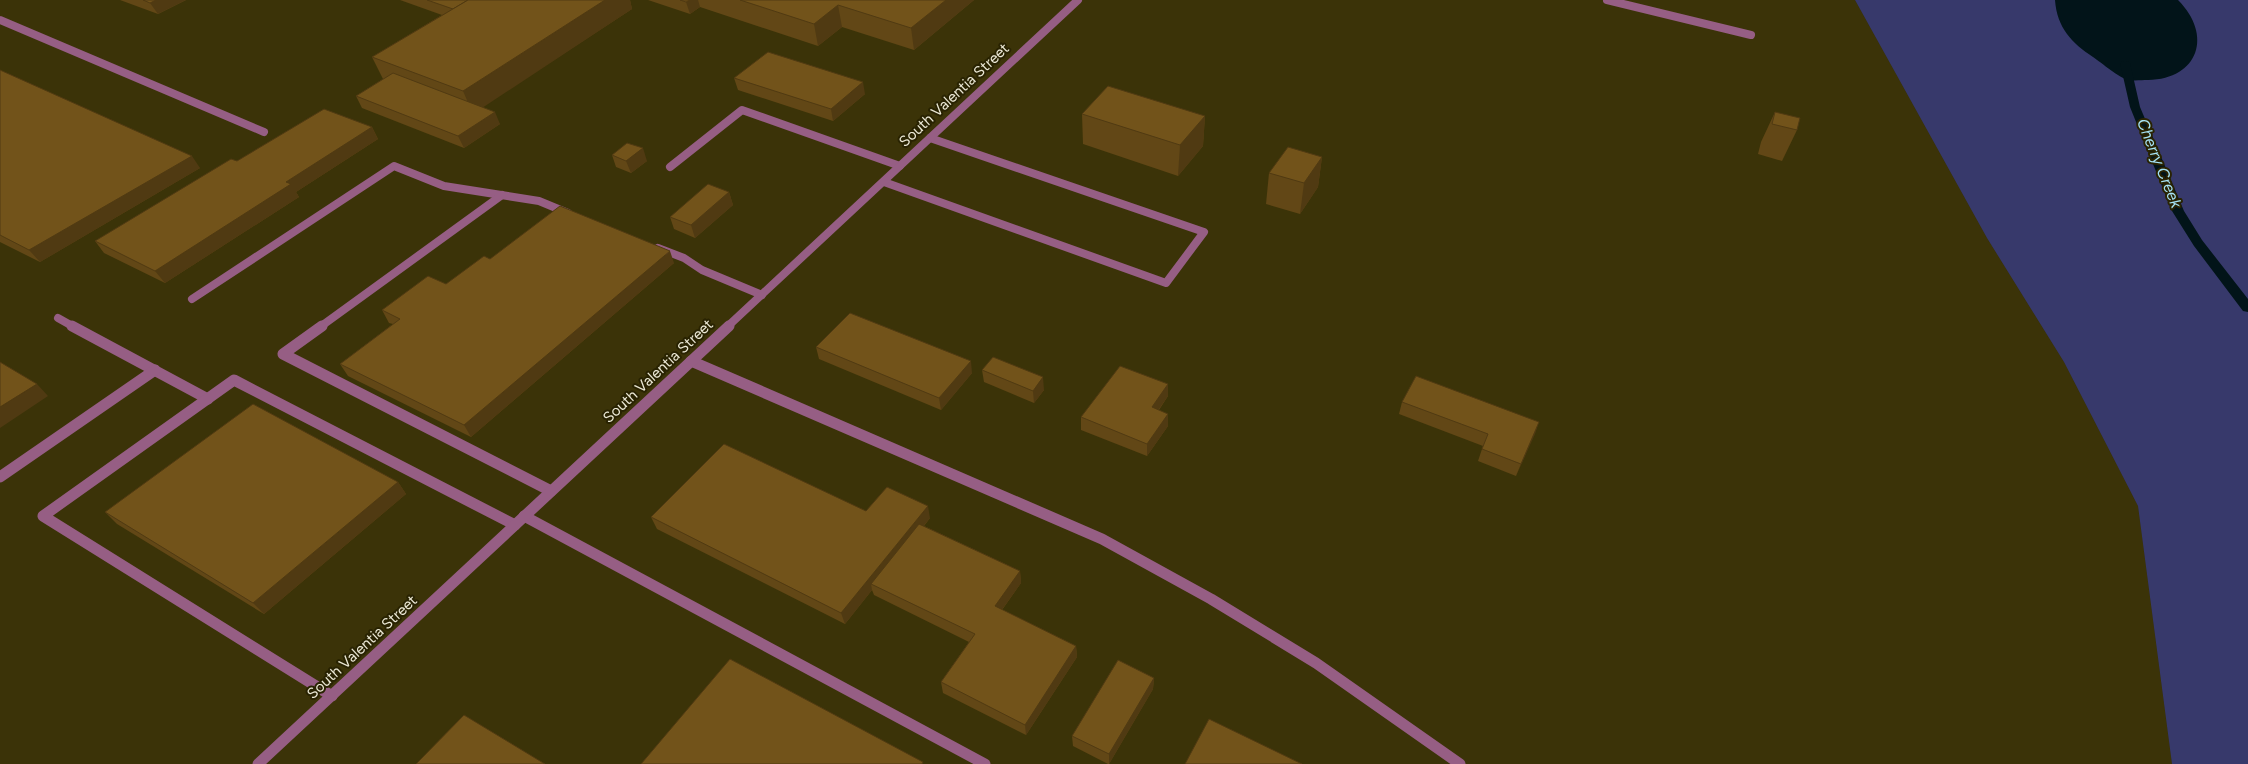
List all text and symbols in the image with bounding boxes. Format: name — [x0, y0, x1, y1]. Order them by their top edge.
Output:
street label: South Valentia Street — [895, 39, 1013, 151]
water label: Cherry Creek — [2133, 116, 2187, 212]
street label: South Valentia Street — [599, 315, 717, 427]
street label: South Valentia Street — [303, 591, 421, 703]

